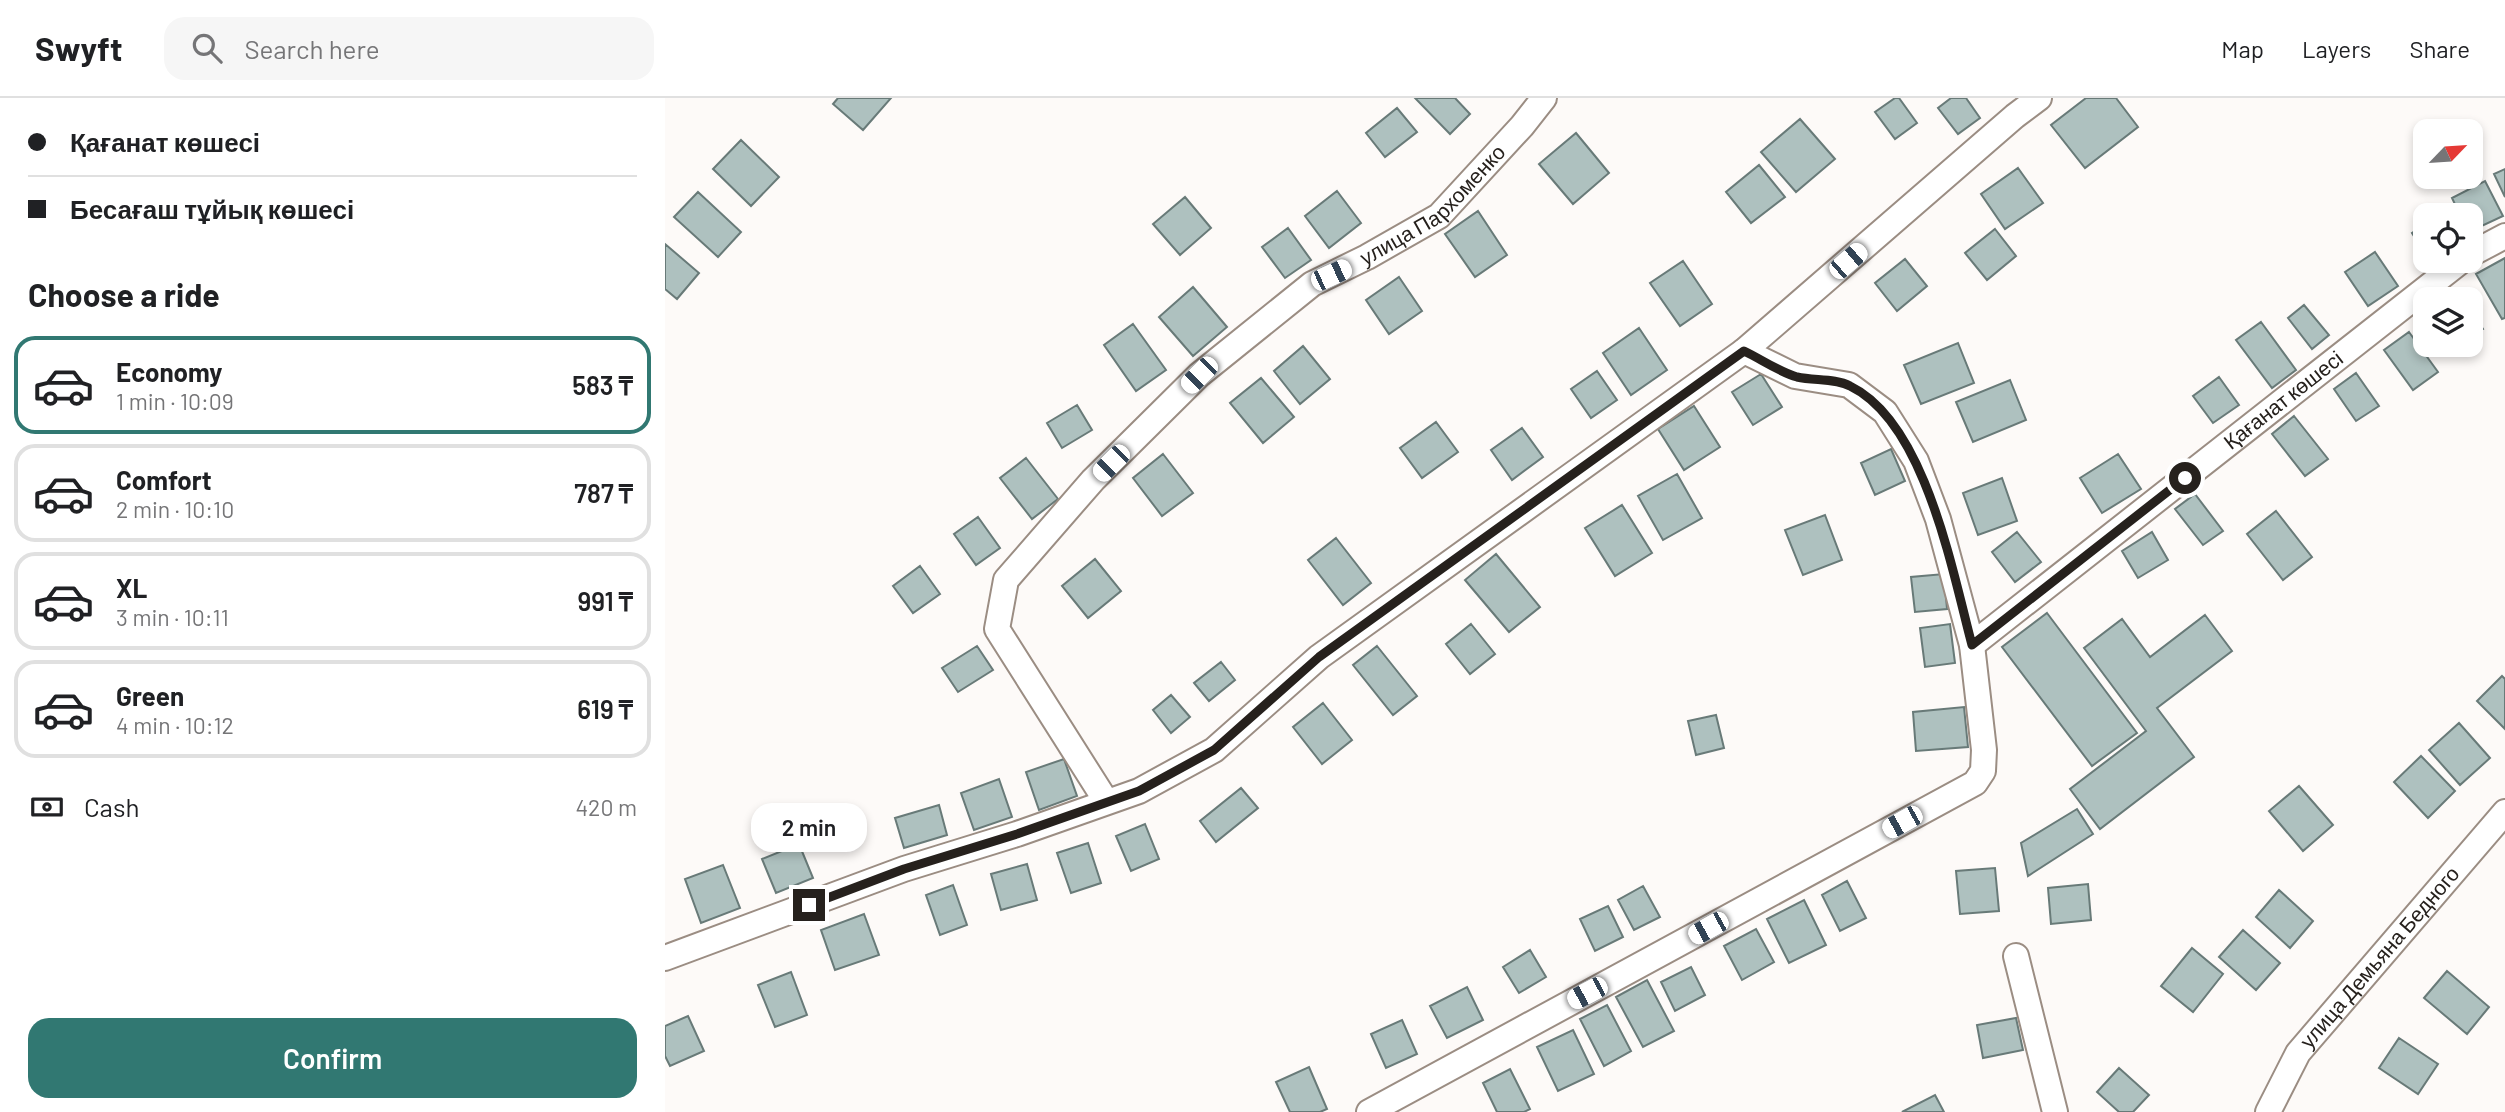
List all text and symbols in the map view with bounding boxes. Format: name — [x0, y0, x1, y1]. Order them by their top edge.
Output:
search box — [164, 17, 654, 80]
text: Swyft — [35, 28, 122, 68]
icon: search — [188, 29, 226, 67]
text: Search here — [244, 33, 380, 64]
text: Map — [2221, 34, 2264, 63]
text: Layers — [2302, 34, 2371, 63]
text: Share — [2409, 34, 2470, 63]
north arrow — [2413, 119, 2483, 189]
map controls — [2413, 119, 2483, 357]
text: Қағанат көшесі — [70, 126, 260, 157]
street label: улица Пархоменко — [1355, 139, 1510, 270]
text: Бесағаш тұйық көшесі — [70, 193, 354, 224]
button: locate — [2413, 203, 2483, 273]
car — [1826, 239, 1871, 283]
car — [1308, 257, 1355, 293]
text: Choose a ride — [28, 275, 220, 313]
button: layers — [2413, 287, 2483, 357]
street label: Қағанат көшесі — [2218, 345, 2347, 454]
car — [1177, 353, 1222, 397]
icon: car — [32, 354, 95, 417]
text: Economy — [116, 356, 222, 387]
text: 583 ₸ — [572, 369, 633, 400]
text: 1 min · 10:09 — [116, 387, 234, 415]
car — [1089, 441, 1134, 485]
icon: car — [32, 462, 95, 525]
route start — [2169, 462, 2201, 494]
text: Comfort — [116, 464, 212, 495]
text: 787 ₸ — [574, 477, 633, 508]
text: 2 min · 10:10 — [116, 495, 234, 523]
icon: car — [32, 570, 95, 633]
text: XL — [116, 572, 147, 603]
text: 991 ₸ — [578, 585, 633, 616]
text: 3 min · 10:11 — [116, 603, 229, 631]
icon: car — [32, 678, 95, 741]
text: Green — [116, 680, 184, 711]
text: 619 ₸ — [577, 693, 633, 724]
text: 4 min · 10:12 — [116, 711, 234, 739]
icon: cash — [28, 788, 66, 826]
text: Cash — [84, 791, 139, 822]
text: 420 m — [575, 793, 637, 821]
car — [1879, 803, 1926, 841]
callout: 2 min — [751, 804, 867, 852]
text: 2 min — [782, 813, 836, 841]
street label: улица Демьяна Бедного — [2294, 861, 2464, 1053]
route end — [793, 889, 825, 921]
car — [1685, 909, 1732, 947]
car — [1564, 974, 1611, 1012]
button: Confirm — [28, 1018, 637, 1098]

